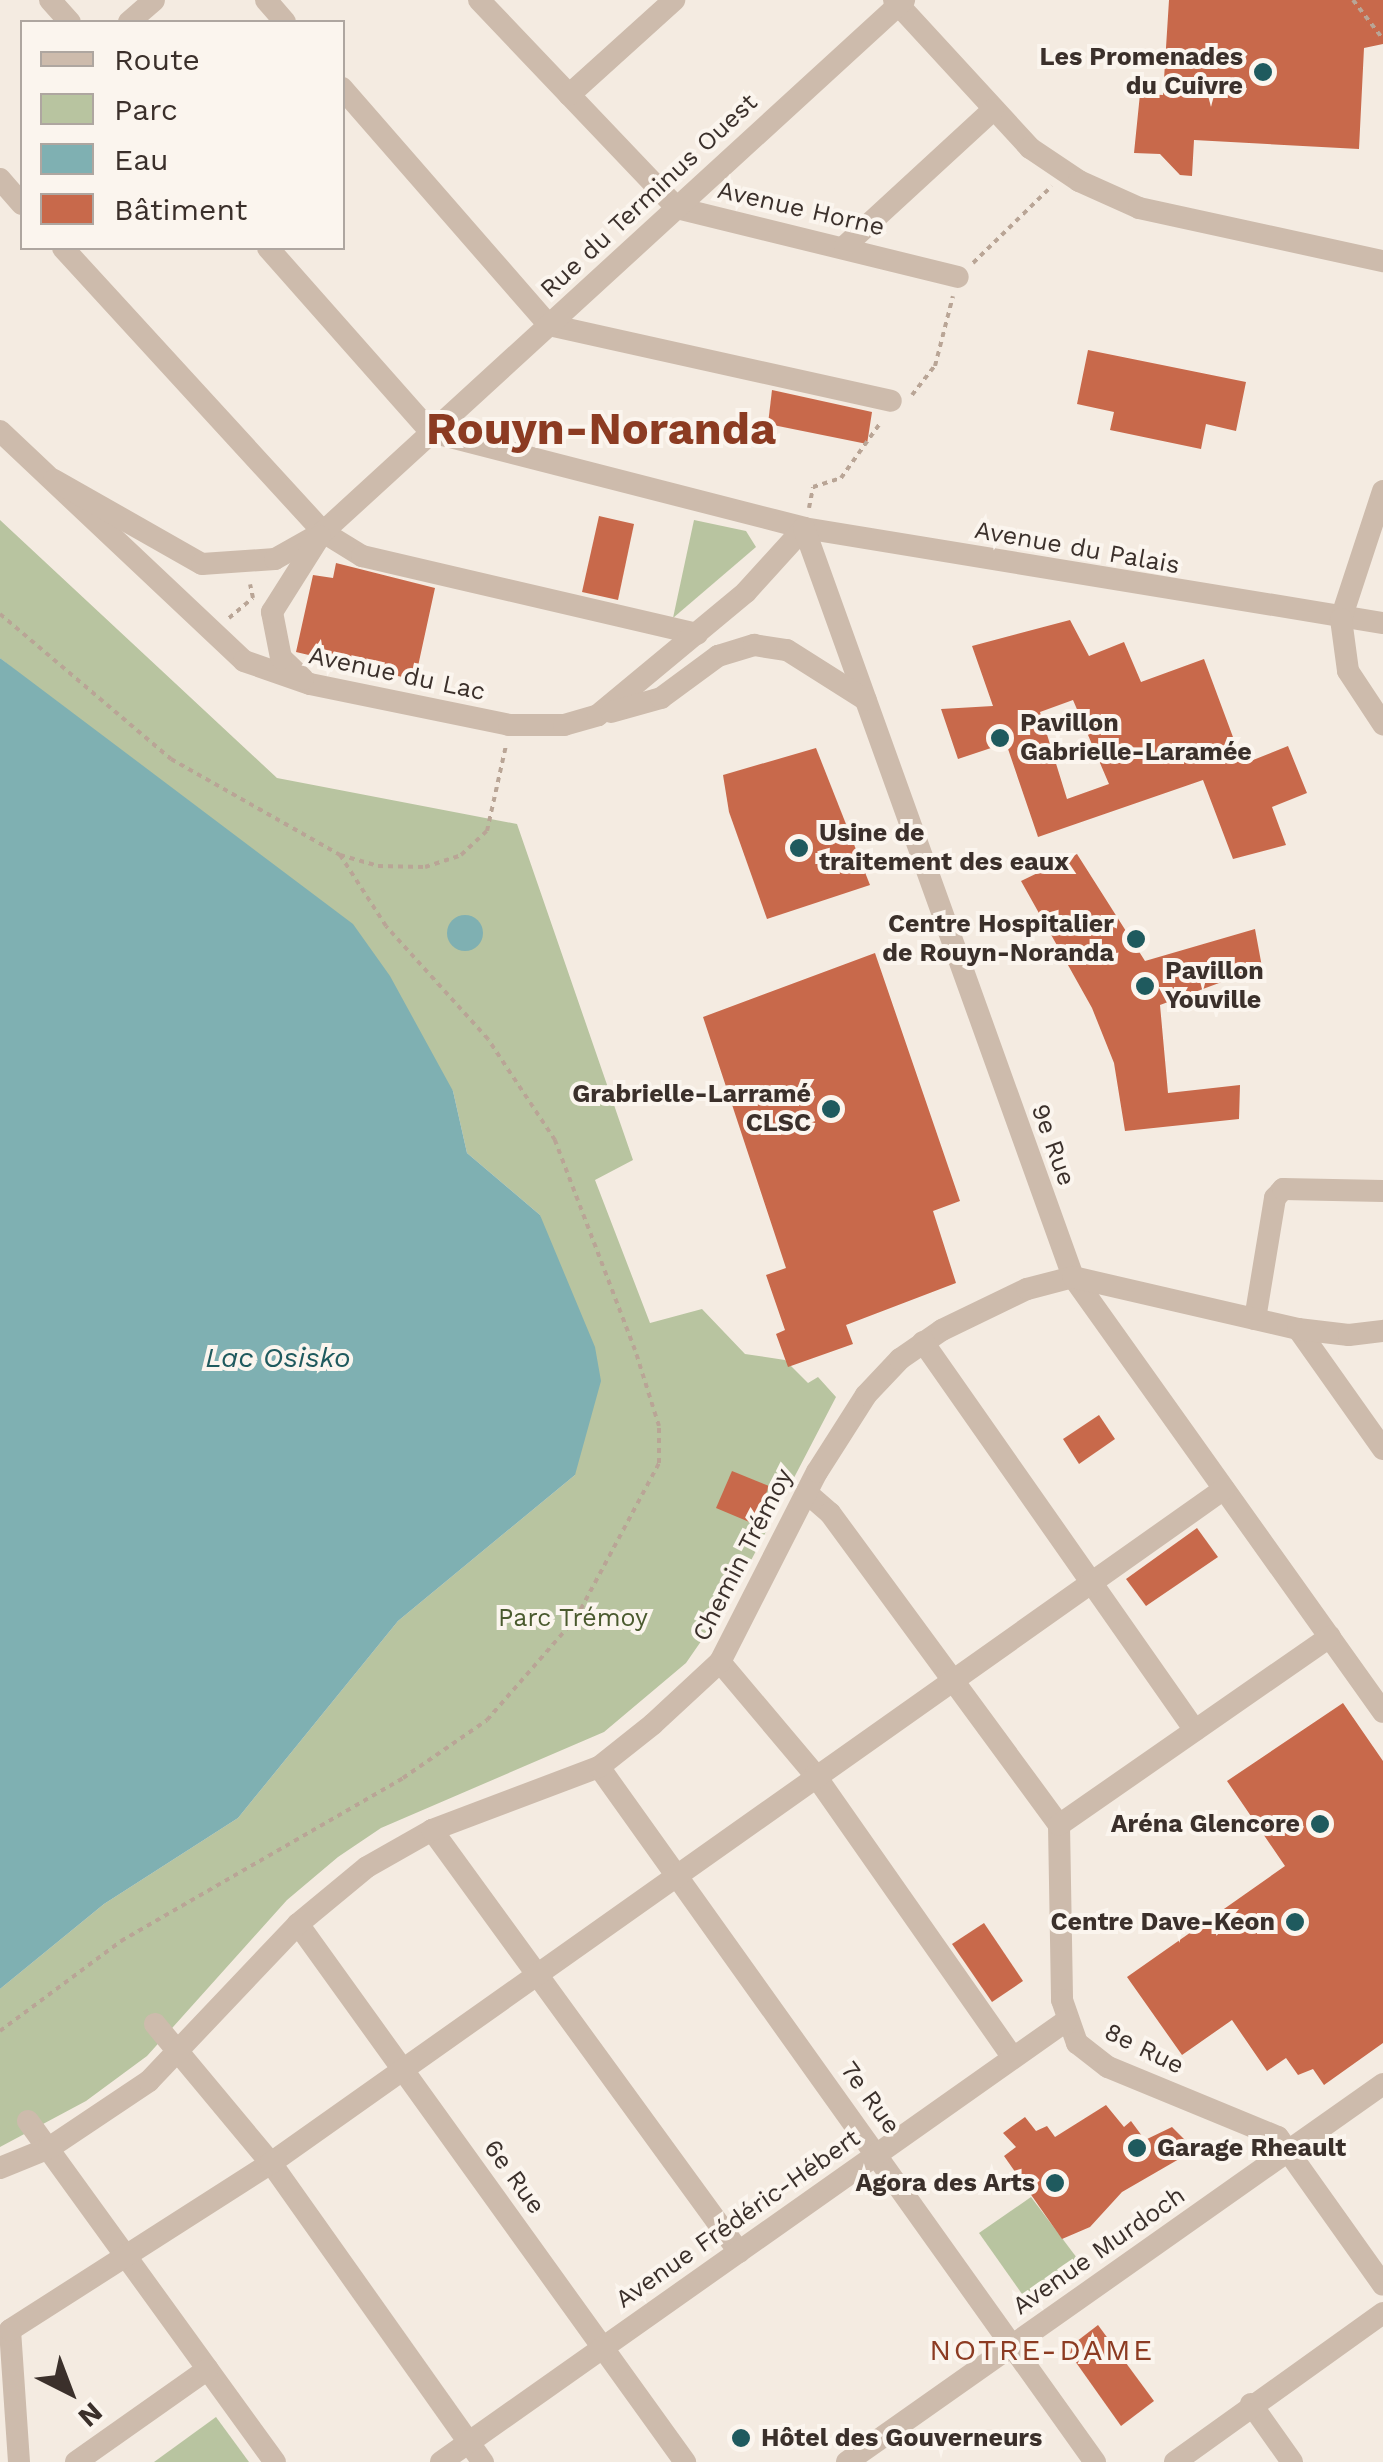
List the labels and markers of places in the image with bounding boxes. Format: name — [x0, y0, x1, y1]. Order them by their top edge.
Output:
place label: Les Promenades du Cuivre — [1040, 43, 1243, 102]
marker: Les Promenades du Cuivre — [1252, 61, 1274, 83]
place label: Pavillon Gabrielle-Laramée — [1020, 709, 1252, 768]
marker: Pavillon Gabrielle-Laramée — [989, 727, 1011, 749]
place label: Usine de traitement des eaux — [819, 819, 1069, 878]
marker: Usine de traitement des eaux — [788, 837, 810, 859]
place label: Centre Hospitalier de Rouyn-Noranda — [882, 910, 1114, 969]
marker: Centre Hospitalier de Rouyn-Noranda — [1123, 926, 1149, 952]
place label: Pavillon Youville — [1165, 957, 1264, 1016]
marker: Pavillon Youville — [1134, 975, 1156, 997]
place label: Grabrielle-Larramé CLSC — [572, 1080, 811, 1139]
marker: Grabrielle-Larramé CLSC — [820, 1098, 842, 1120]
place label: Aréna Glencore — [1110, 1809, 1300, 1839]
marker: Aréna Glencore — [1309, 1813, 1331, 1835]
place label: Centre Dave-Keon — [1050, 1907, 1275, 1937]
marker: Centre Dave-Keon — [1284, 1911, 1306, 1933]
place label: Garage Rheault — [1157, 2133, 1346, 2163]
marker: Garage Rheault — [1126, 2137, 1148, 2159]
place label: Agora des Arts — [855, 2168, 1035, 2198]
marker: Agora des Arts — [1044, 2172, 1066, 2194]
place label: Hôtel des Gouverneurs — [761, 2423, 1043, 2453]
marker: Hôtel des Gouverneurs — [730, 2427, 752, 2449]

